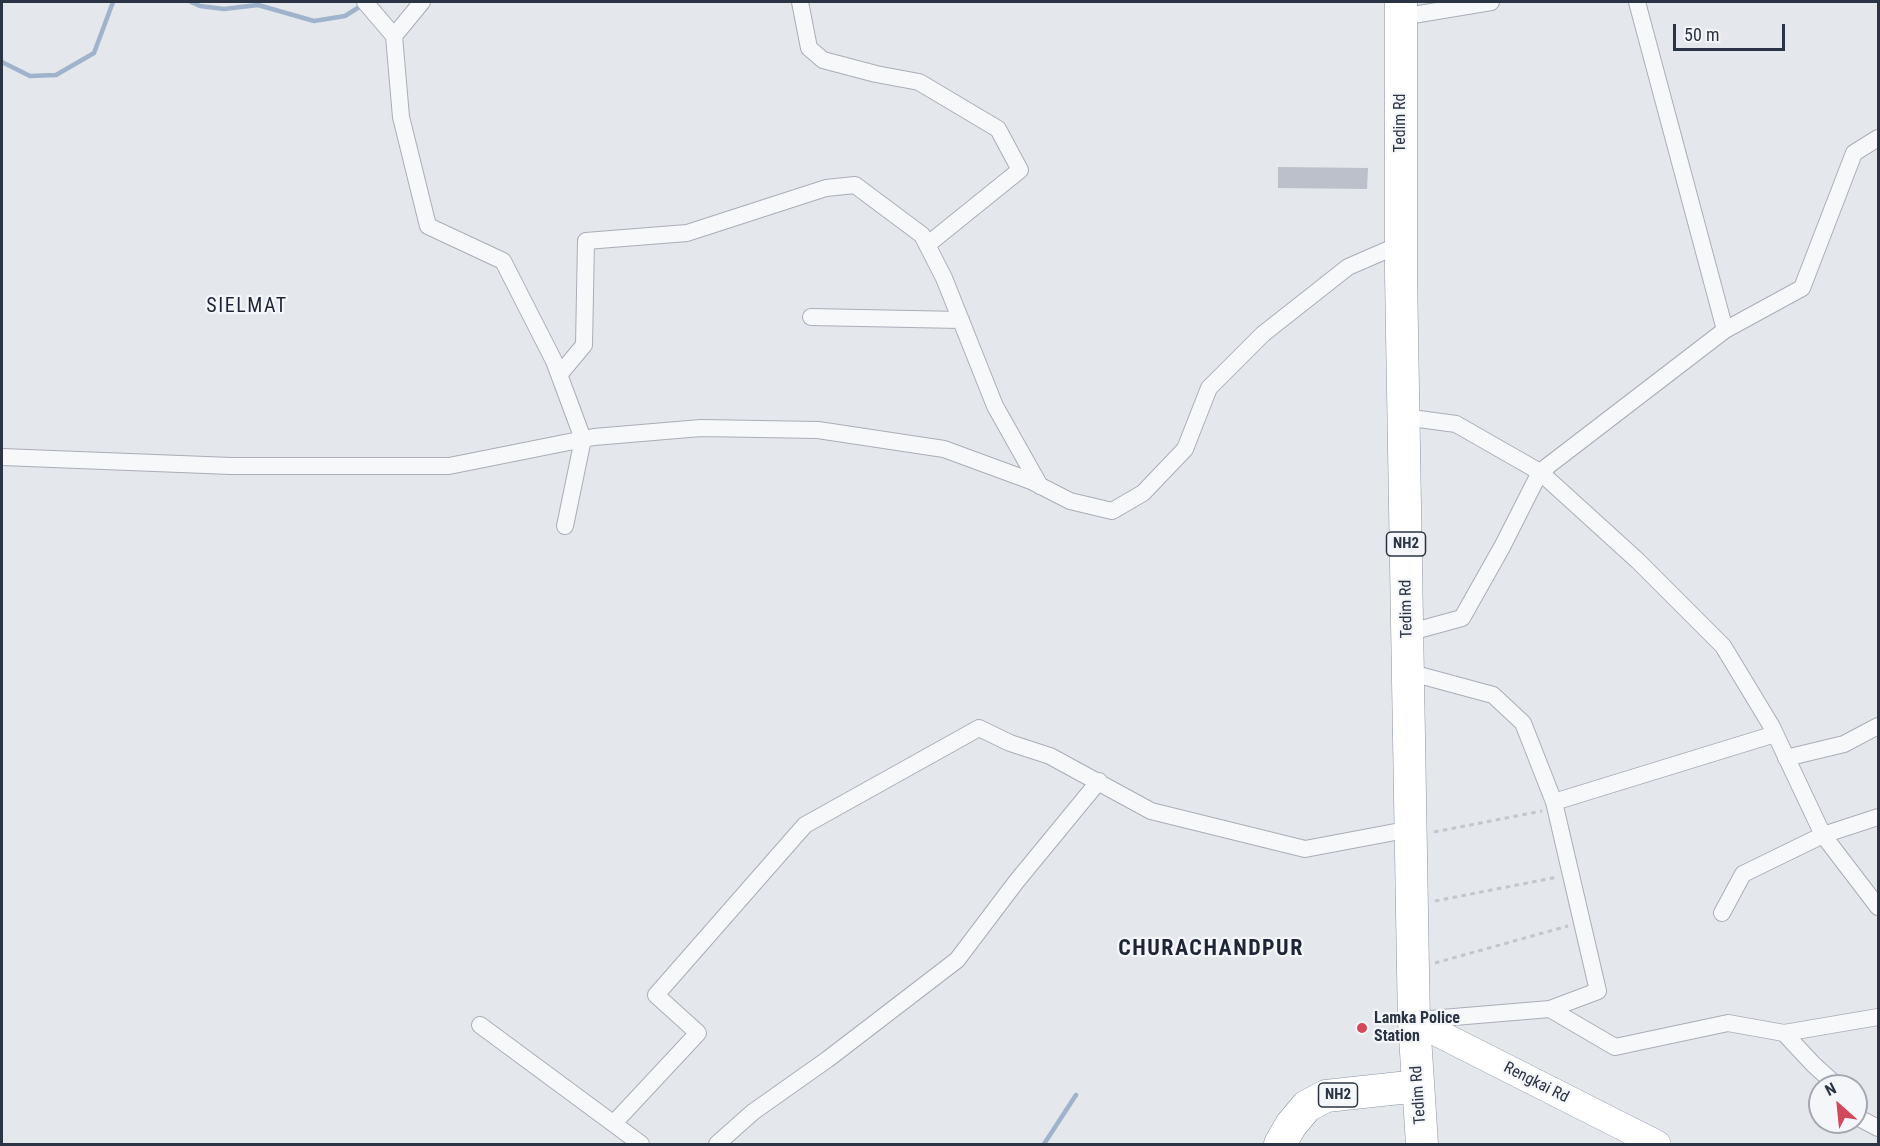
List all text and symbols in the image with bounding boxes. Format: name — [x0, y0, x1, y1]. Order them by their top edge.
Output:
scale bar — [1676, 12, 1788, 50]
text: 50 m — [1684, 24, 1719, 45]
street label: Tedim Rd — [1391, 94, 1411, 152]
district label: SIELMAT — [206, 295, 288, 319]
road number: NH2 — [1386, 532, 1426, 556]
street label: Tedim Rd — [1397, 579, 1417, 639]
district label: CHURACHANDPUR — [1118, 936, 1304, 962]
place label: Lamka Police Station — [1374, 1009, 1460, 1047]
marker: Lamka Police Station — [1355, 1021, 1369, 1035]
street label: Rengkai Rd — [1500, 1058, 1572, 1108]
street label: Tedim Rd — [1407, 1065, 1431, 1125]
north arrow — [1808, 1074, 1868, 1134]
text: N — [1822, 1079, 1839, 1100]
road number: NH2 — [1318, 1083, 1358, 1107]

